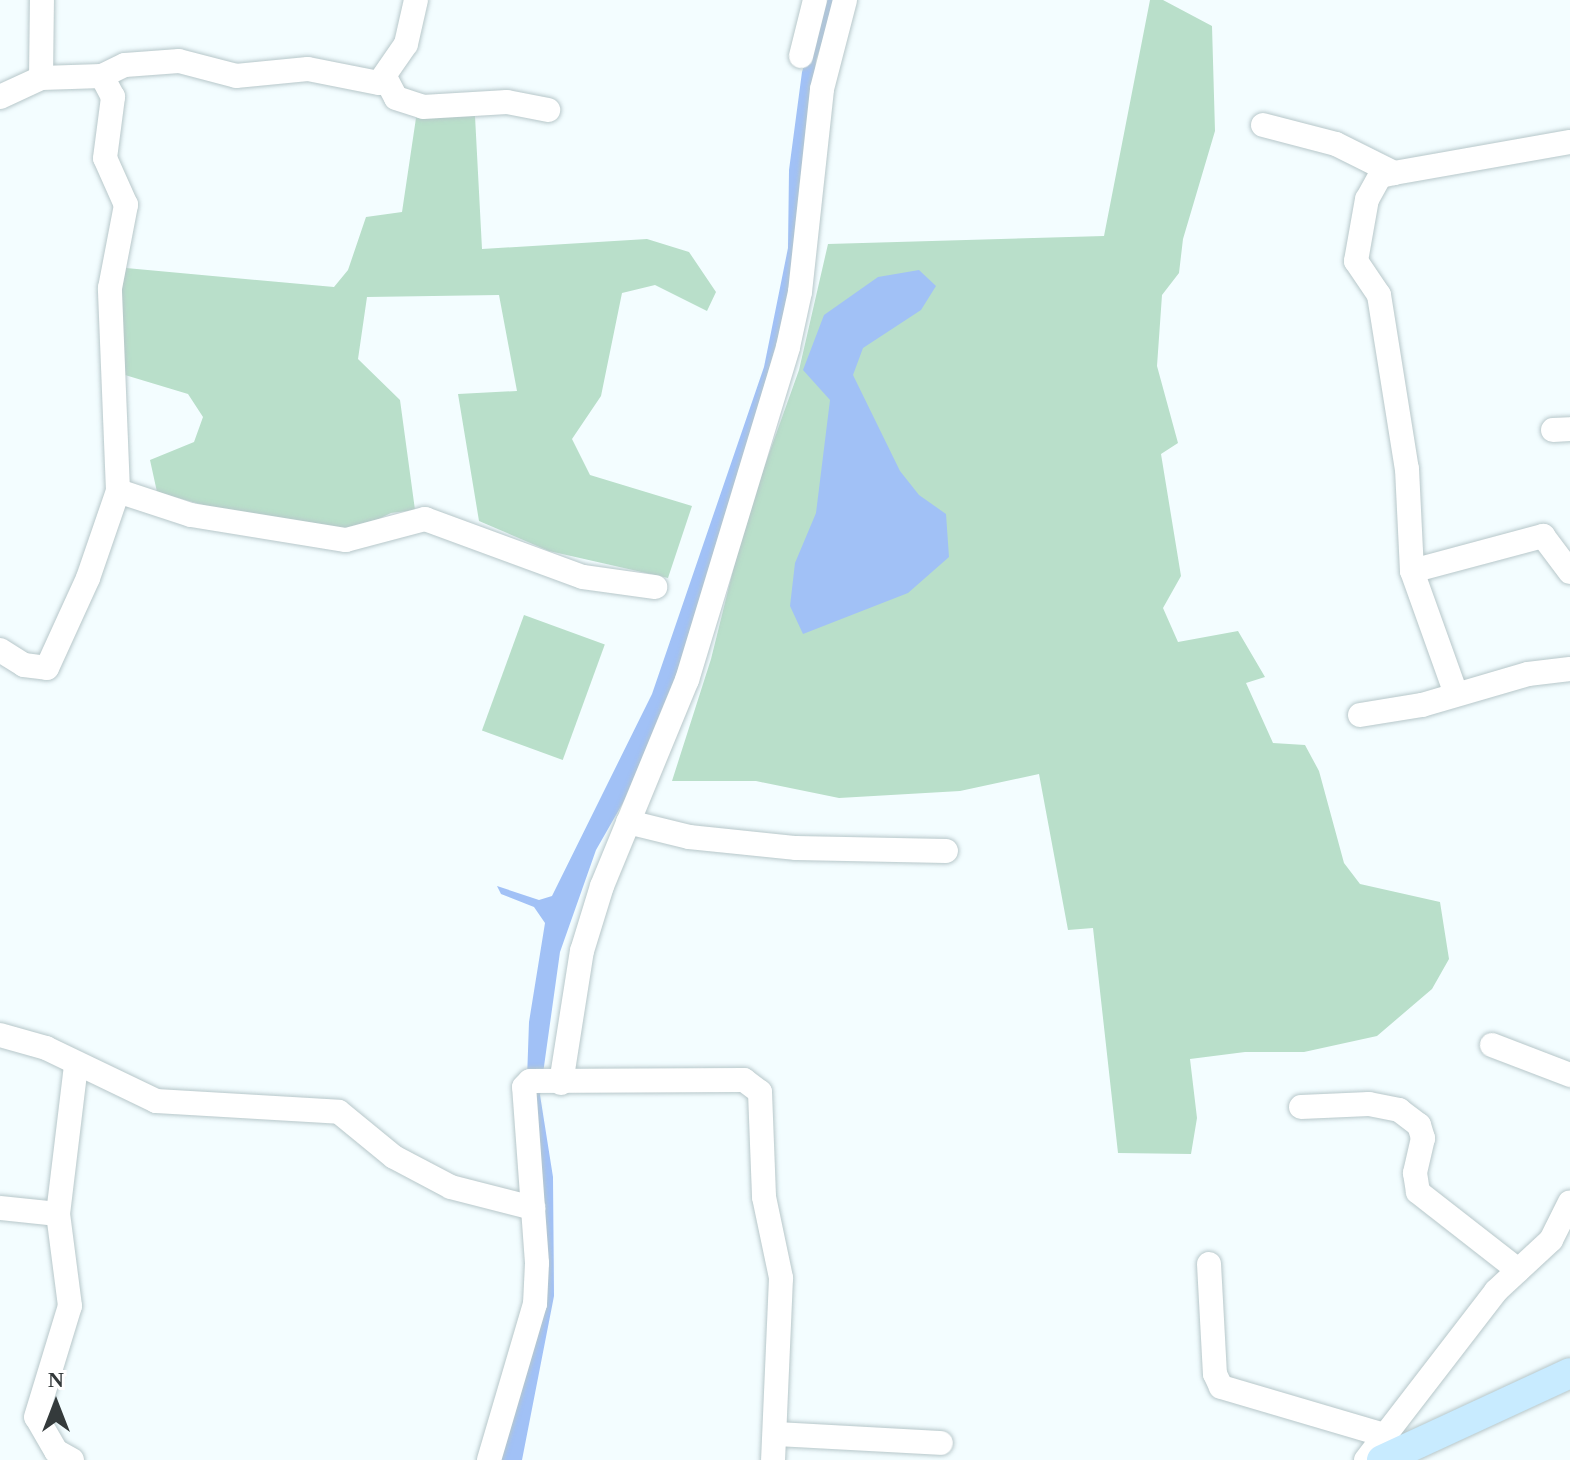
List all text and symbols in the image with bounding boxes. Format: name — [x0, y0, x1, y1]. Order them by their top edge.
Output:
north arrow — [16, 1364, 96, 1444]
text: N — [48, 1367, 64, 1392]

